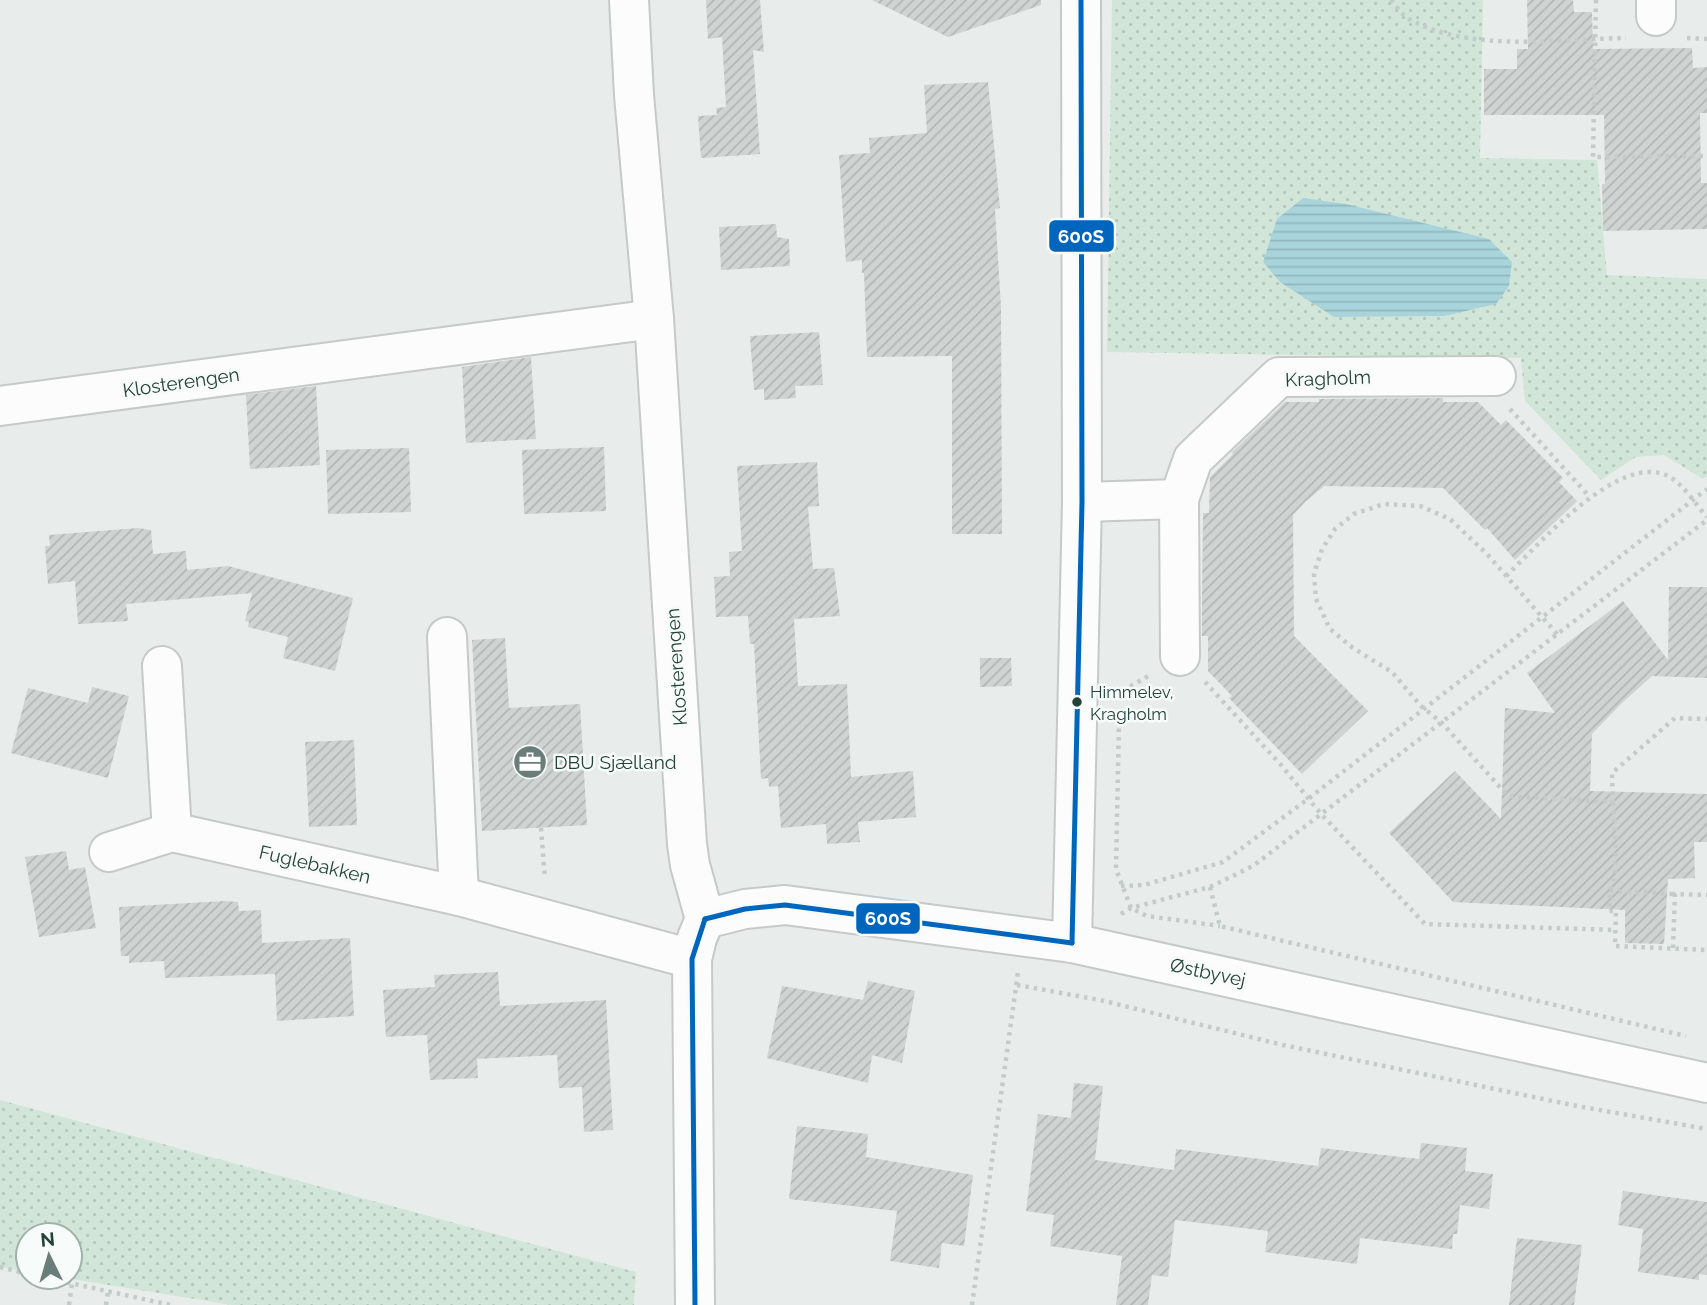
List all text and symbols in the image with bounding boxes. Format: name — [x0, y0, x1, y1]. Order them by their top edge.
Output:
line badge: 600S — [1048, 219, 1115, 253]
text: 600S — [1058, 225, 1105, 247]
street label: Klosterengen — [121, 363, 241, 401]
street label: Kragholm — [1285, 366, 1371, 390]
street label: Klosterengen — [661, 607, 691, 727]
place label: Himmelev, Kragholm — [1090, 682, 1174, 724]
marker: Himmelev, Kragholm — [1070, 695, 1084, 709]
office icon: DBU Sjælland — [511, 743, 549, 781]
place label: DBU Sjælland — [554, 751, 677, 773]
street label: Fuglebakken — [257, 840, 373, 888]
line badge: 600S — [855, 902, 921, 935]
text: 600S — [865, 907, 912, 929]
street label: Østbyvej — [1168, 953, 1248, 991]
north arrow — [14, 1221, 84, 1291]
text: N — [39, 1227, 56, 1251]

